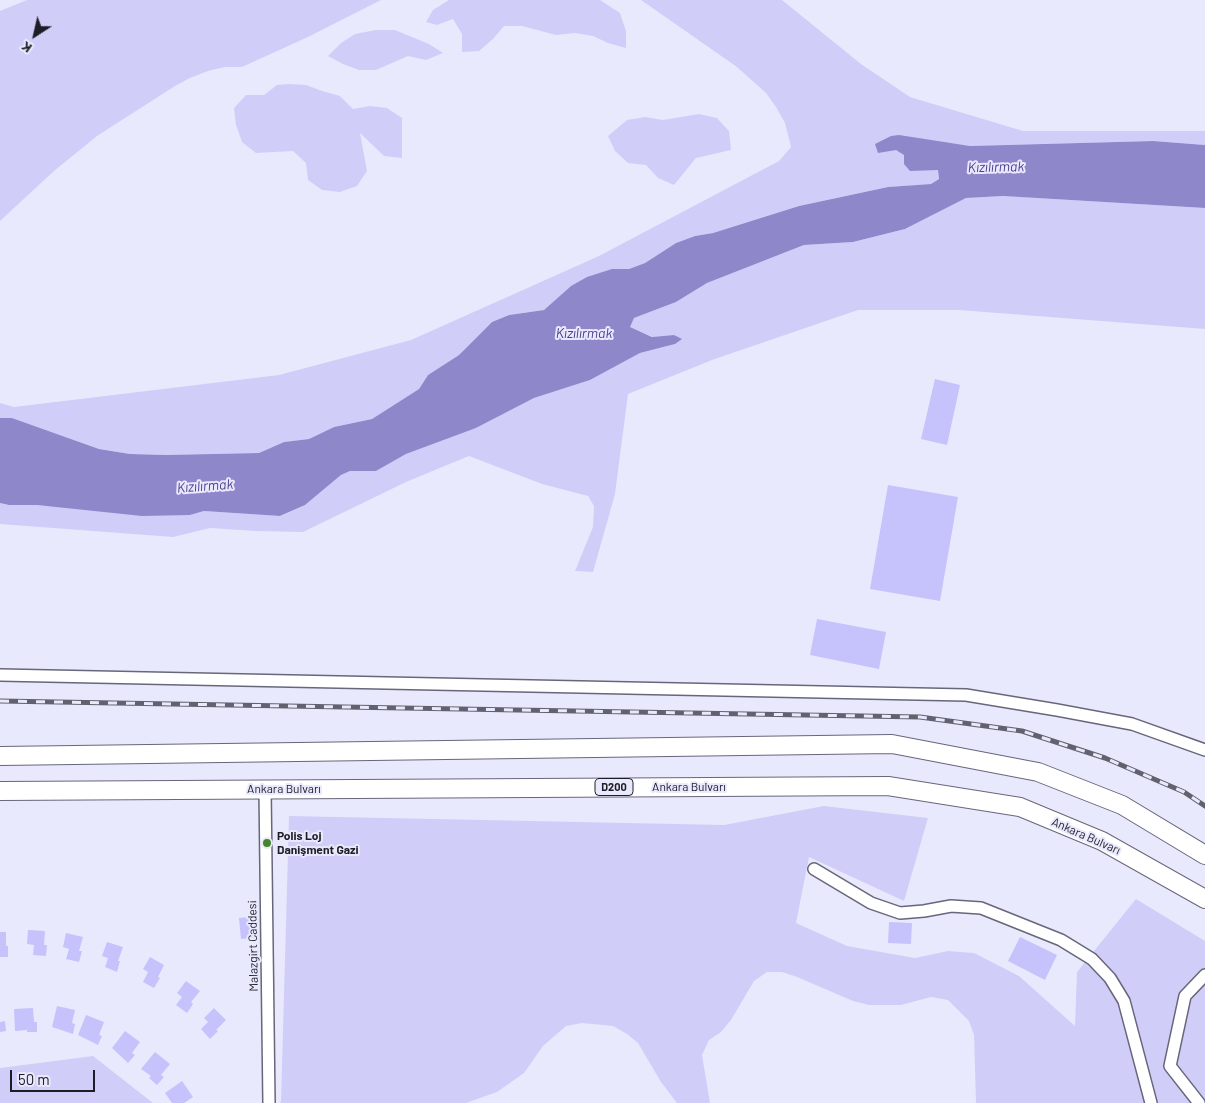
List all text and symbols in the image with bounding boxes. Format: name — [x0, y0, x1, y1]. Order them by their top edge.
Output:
north arrow — [10, 10, 60, 60]
text: K — [18, 38, 35, 57]
water label: Kızılırmak — [968, 158, 1024, 176]
water label: Kızılırmak — [556, 325, 612, 341]
water label: Kızılırmak — [176, 476, 234, 496]
road number: D200 — [595, 779, 633, 796]
street label: Ankara Bulvarı — [652, 780, 726, 794]
street label: Ankara Bulvarı — [247, 782, 321, 796]
street label: Ankara Bulvarı — [1049, 814, 1123, 858]
place label: Polis Loj Danişment Gazi — [277, 829, 359, 857]
marker: Polis Loj Danişment Gazi — [261, 837, 273, 849]
street label: Malazgirt Caddesi — [245, 900, 261, 992]
scale bar — [12, 1060, 98, 1092]
text: 50 m — [18, 1070, 50, 1088]

